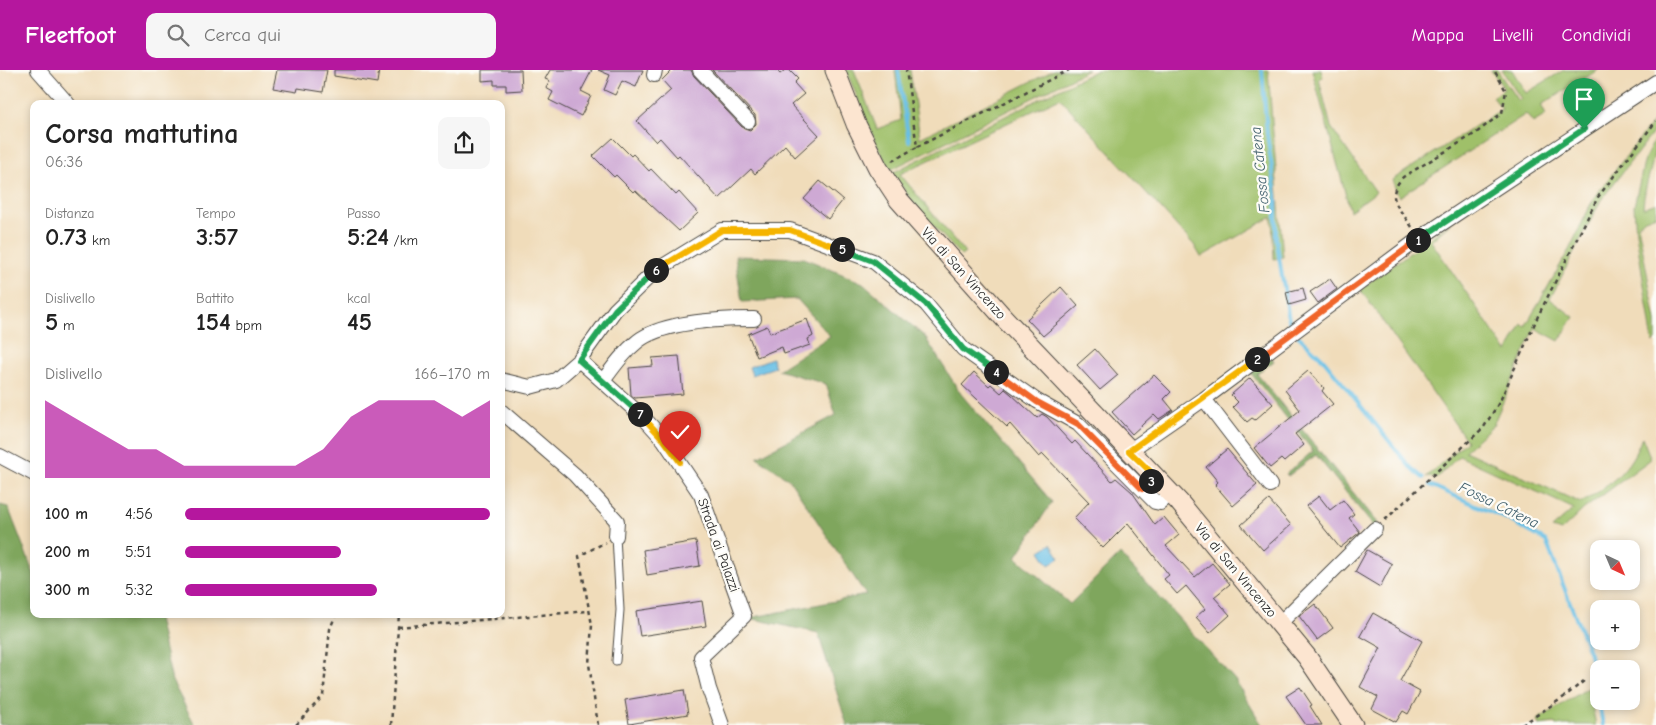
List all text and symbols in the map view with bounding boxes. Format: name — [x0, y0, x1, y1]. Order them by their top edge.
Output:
search box — [146, 13, 496, 58]
text: Fleetfoot — [25, 21, 116, 49]
icon: search — [164, 21, 192, 49]
text: Cerca qui — [204, 24, 281, 46]
text: Mappa — [1412, 25, 1464, 46]
text: Livelli — [1492, 25, 1534, 46]
text: Condividi — [1562, 25, 1631, 46]
pin — [1563, 78, 1605, 129]
icon: arrive — [1570, 85, 1598, 113]
button: share — [438, 117, 490, 169]
text: Corsa mattutina — [45, 118, 238, 150]
water label: Fossa Catena — [1246, 126, 1273, 214]
text: 06:36 — [45, 153, 83, 171]
text: Distanza — [45, 205, 94, 222]
text: Tempo — [196, 205, 236, 222]
text: Passo — [347, 205, 381, 222]
text: 0.73 — [45, 222, 87, 251]
text: 3:57 — [196, 222, 238, 251]
text: 5:24 — [347, 222, 389, 251]
street label: Via di San Vincenzo — [918, 224, 1010, 323]
pin: 1 — [1406, 228, 1430, 252]
text: km — [87, 232, 110, 249]
text: /km — [389, 232, 418, 249]
text: 1 — [1416, 232, 1421, 249]
pin: 5 — [830, 236, 854, 262]
text: 5 — [839, 241, 846, 258]
pin: 6 — [644, 258, 668, 282]
text: 6 — [653, 262, 660, 279]
text: Dislivello — [45, 290, 95, 307]
text: Battito — [196, 290, 234, 307]
text: kcal — [347, 290, 371, 307]
text: 5 — [45, 307, 58, 336]
text: 154 — [196, 307, 231, 336]
text: 45 — [347, 307, 372, 336]
text: m — [58, 317, 75, 334]
text: bpm — [231, 317, 262, 334]
pin: 2 — [1244, 346, 1270, 372]
text: 2 — [1254, 351, 1261, 368]
pin: 4 — [984, 360, 1008, 384]
text: 4 — [993, 364, 1000, 381]
text: Dislivello — [45, 365, 102, 383]
text: 166–170 m — [414, 365, 490, 383]
pin: 7 — [628, 402, 652, 426]
text: 7 — [637, 406, 644, 423]
pin — [659, 411, 701, 462]
icon: check — [666, 418, 694, 446]
pin: 3 — [1138, 468, 1164, 494]
text: 3 — [1148, 473, 1155, 490]
water label: Fossa Catena — [1456, 478, 1542, 532]
street label: Strada ai Palazzi — [694, 496, 743, 594]
text: 100 m — [45, 505, 88, 523]
text: 4:56 — [125, 505, 153, 523]
street label: Via di San Vincenzo — [1191, 520, 1280, 621]
north arrow — [1590, 540, 1640, 590]
map controls — [1590, 540, 1640, 710]
text: 200 m — [45, 543, 90, 561]
text: 5:51 — [125, 543, 152, 561]
text: 300 m — [45, 581, 90, 599]
text: 5:32 — [125, 581, 153, 599]
button: + — [1590, 600, 1640, 650]
button: − — [1590, 660, 1640, 710]

